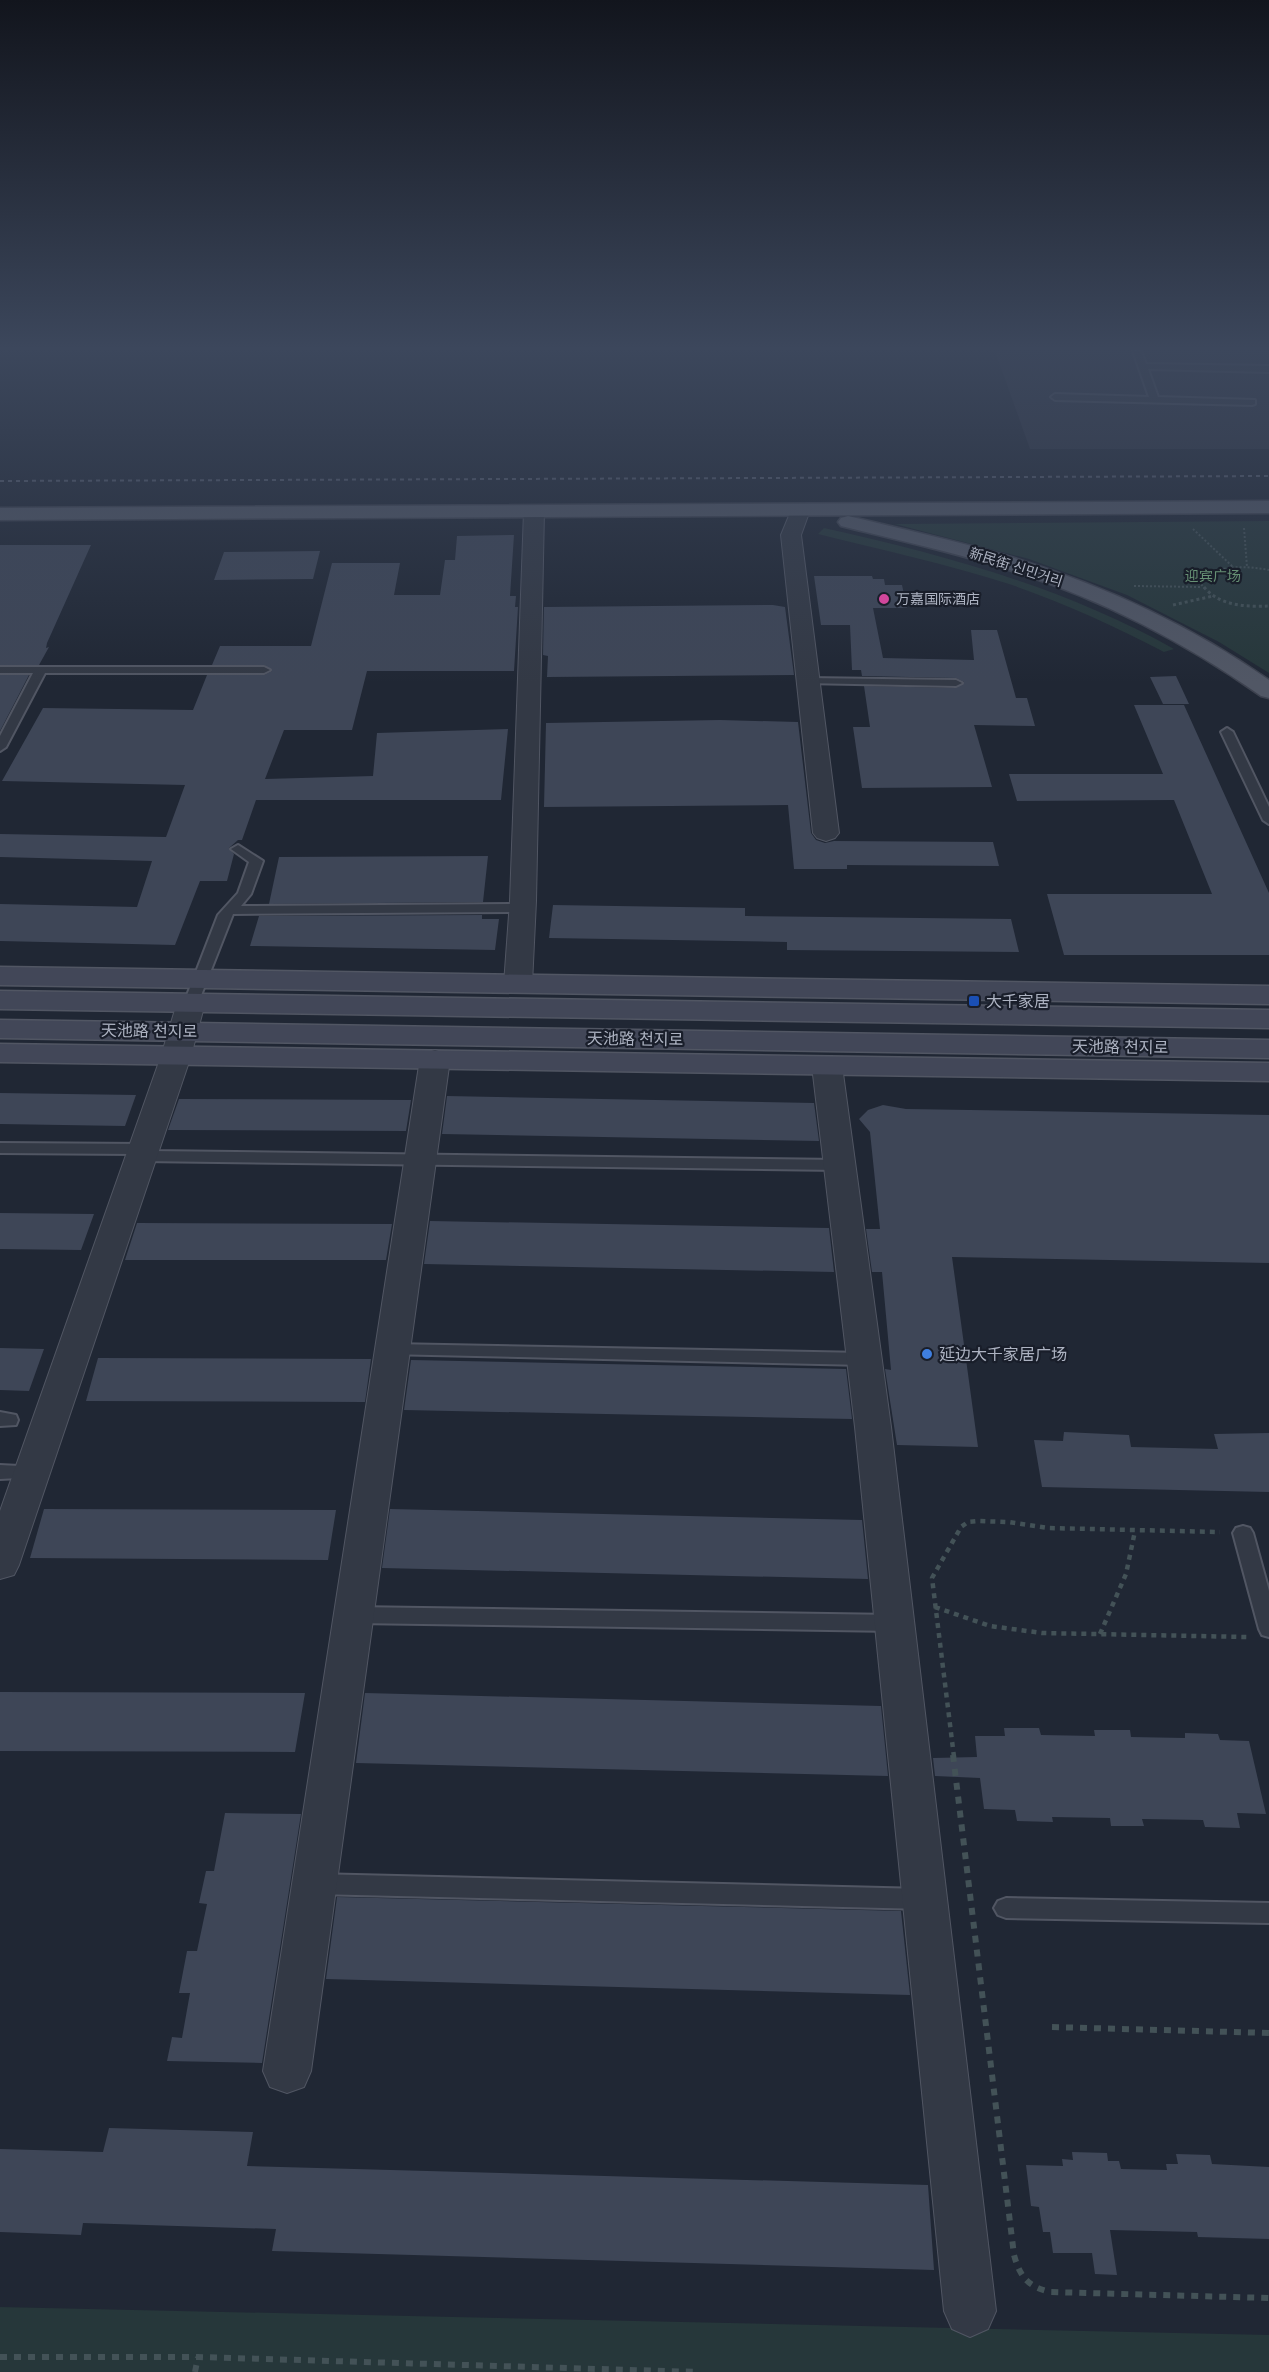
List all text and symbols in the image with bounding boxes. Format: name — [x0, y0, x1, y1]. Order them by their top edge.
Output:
street label: 新民街 신민거리 — [967, 542, 1065, 592]
park label: 迎宾广场 — [1185, 566, 1241, 586]
place label: 万嘉国际酒店 — [896, 589, 980, 609]
marker: 万嘉国际酒店 — [877, 592, 891, 606]
place label: 大千家居 — [986, 990, 1050, 1013]
marker: 大千家居 — [967, 994, 981, 1008]
street label: 天池路 천지로 — [101, 1019, 198, 1043]
street label: 天池路 천지로 — [587, 1027, 684, 1051]
street label: 天池路 천지로 — [1072, 1035, 1169, 1059]
place label: 延边大千家居广场 — [939, 1343, 1067, 1366]
marker: 延边大千家居广场 — [920, 1347, 934, 1361]

